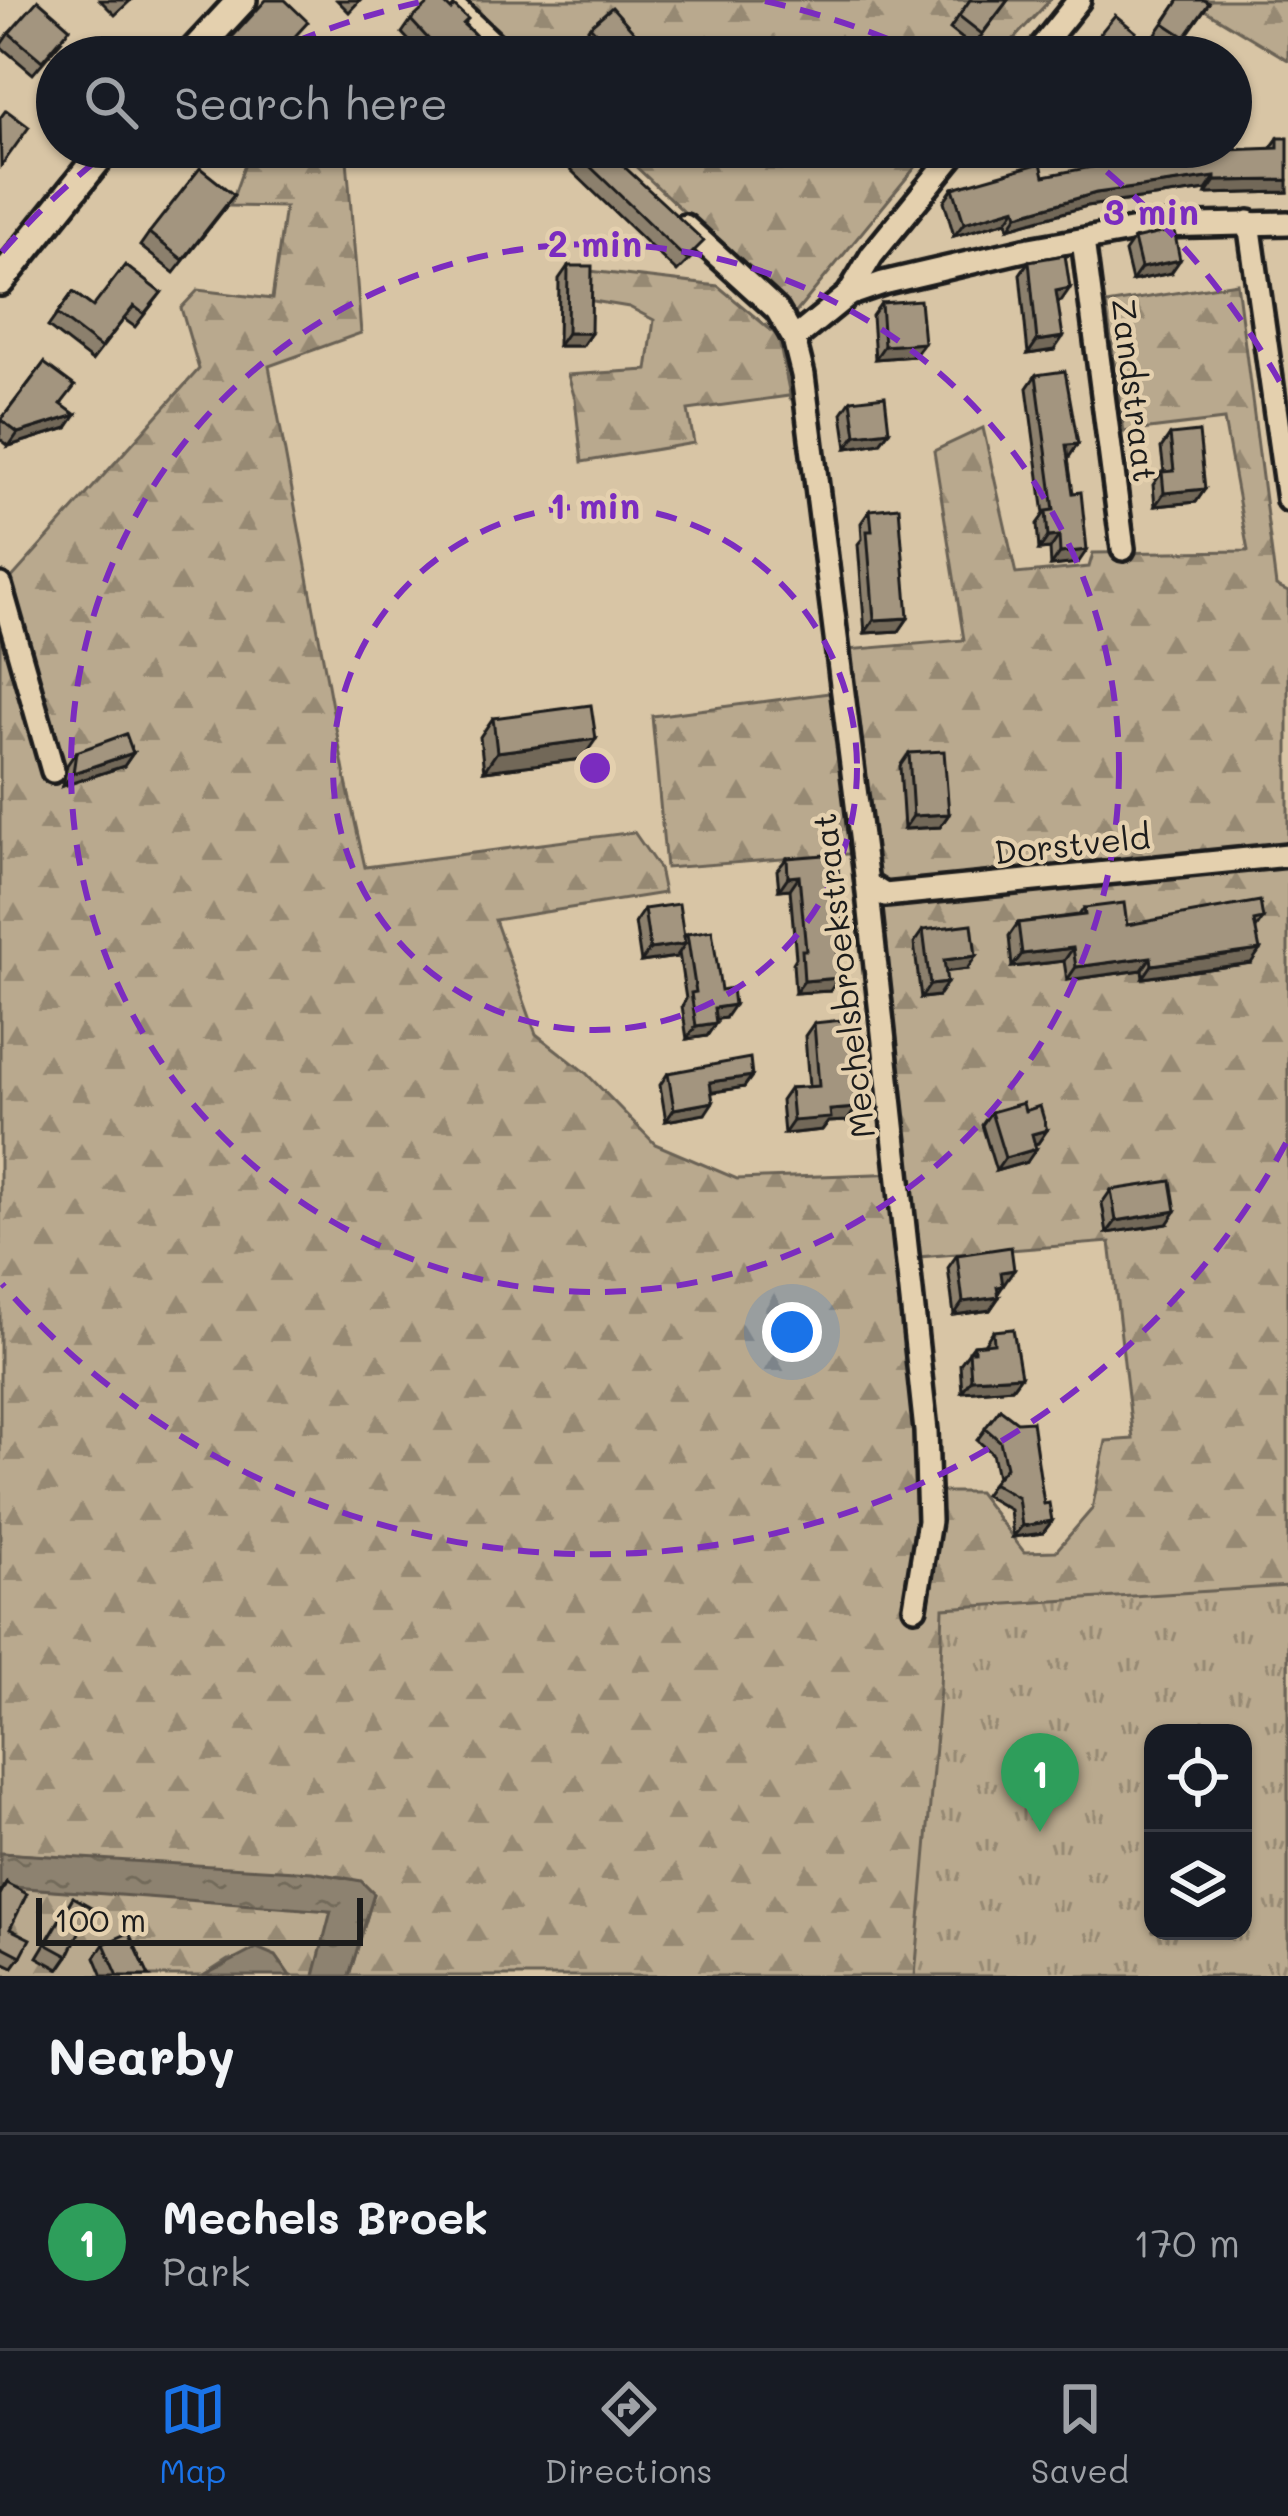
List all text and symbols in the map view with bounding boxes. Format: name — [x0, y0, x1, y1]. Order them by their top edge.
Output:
search box — [36, 36, 1252, 168]
icon: search — [78, 69, 144, 135]
text: Search here — [174, 73, 448, 131]
text: 3 min — [1103, 187, 1199, 234]
text: 2 min — [548, 219, 642, 266]
street label: Zandstraat — [1103, 296, 1169, 484]
text: 1 min — [550, 481, 640, 528]
centre of rings — [574, 747, 616, 789]
street label: Mechelsbroekstraat — [801, 811, 883, 1141]
street label: Dorstveld — [992, 813, 1152, 873]
your location — [762, 1302, 822, 1362]
map controls — [1144, 1724, 1252, 1940]
button: locate — [1144, 1724, 1252, 1832]
pin: 1 — [1001, 1733, 1079, 1832]
button: layers — [1144, 1832, 1252, 1940]
scale bar — [36, 1892, 363, 1945]
text: 100 m — [54, 1897, 146, 1940]
text: Nearby — [48, 2021, 235, 2088]
text: Mechels Broek — [162, 2187, 488, 2245]
text: 1 — [78, 2216, 96, 2267]
text: 170 m — [1133, 2216, 1240, 2267]
text: Park — [162, 2245, 250, 2296]
tab: Map — [159, 2376, 226, 2491]
tab: Directions — [545, 2376, 712, 2491]
tab: Saved — [1031, 2376, 1129, 2491]

